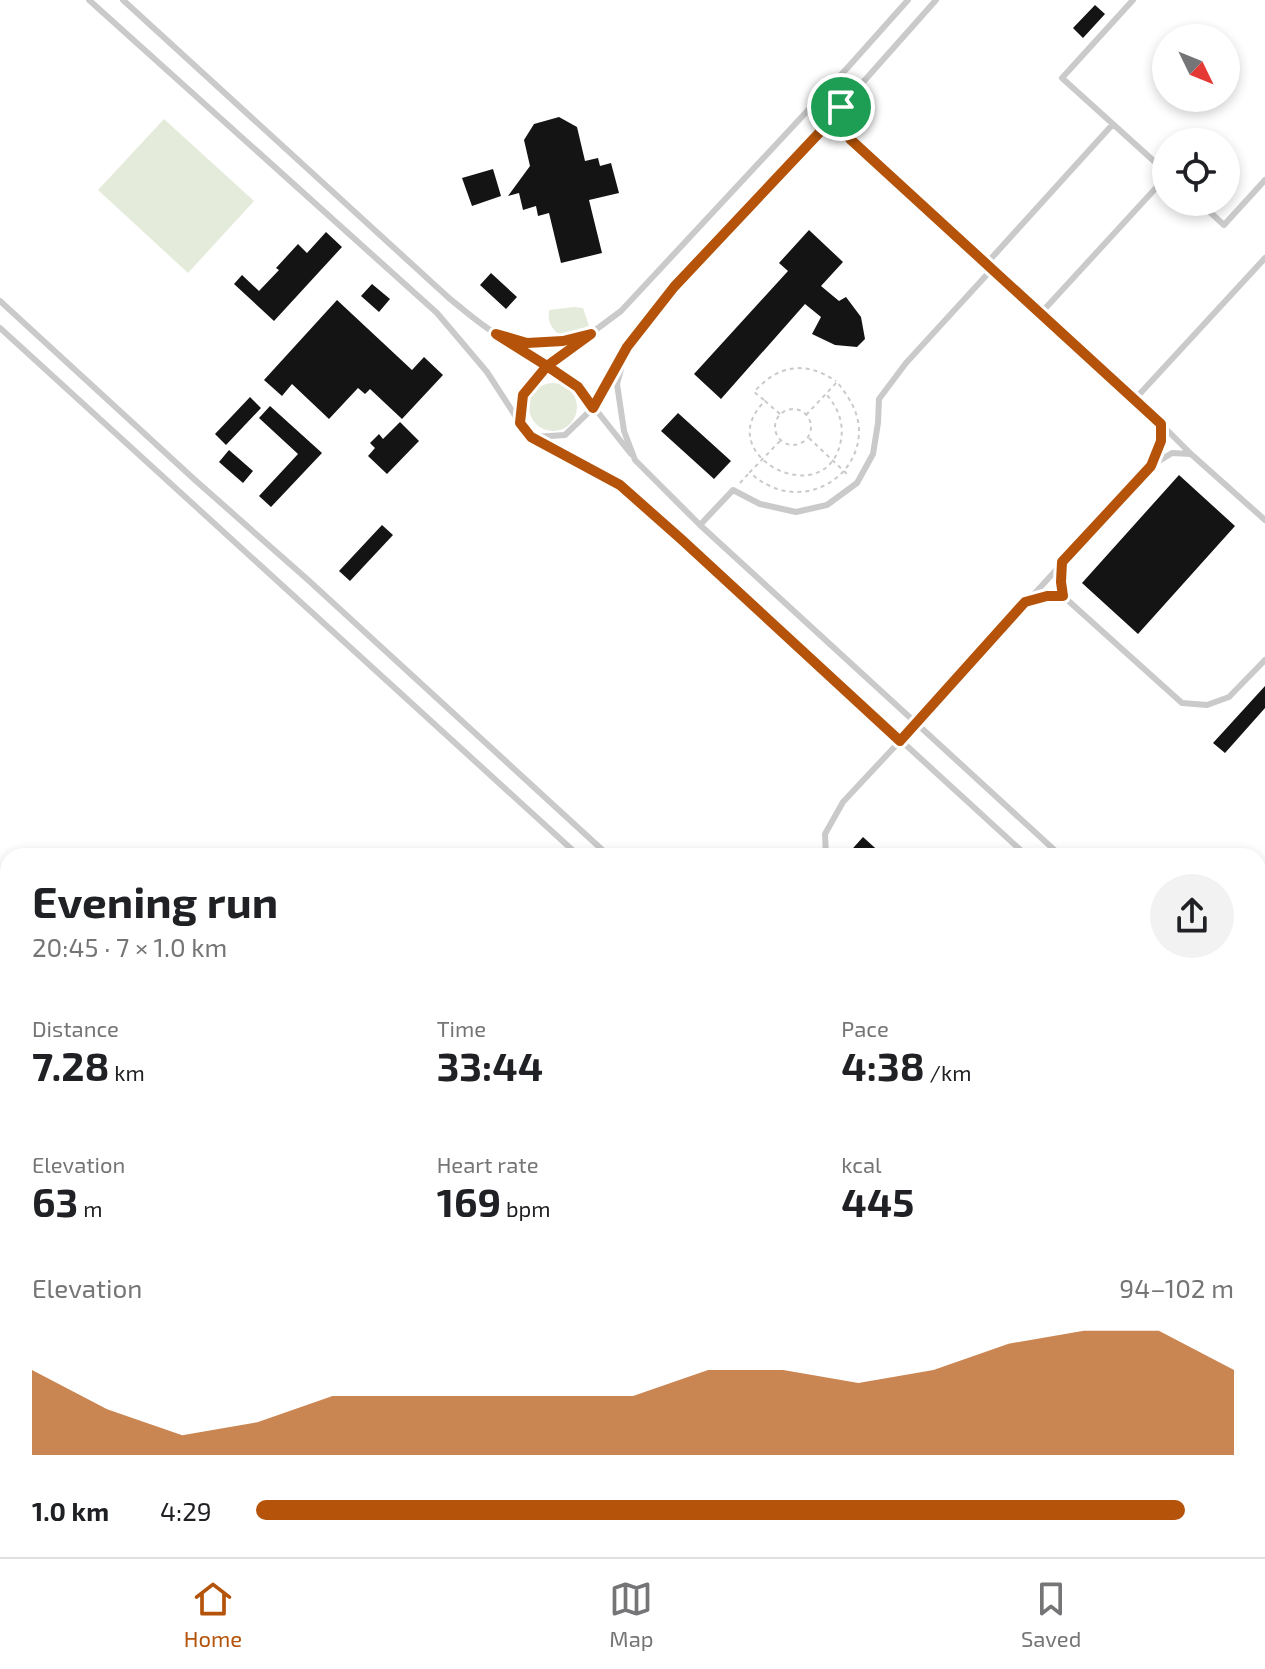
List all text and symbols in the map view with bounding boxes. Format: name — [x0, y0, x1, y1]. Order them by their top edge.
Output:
north arrow — [1152, 24, 1240, 112]
map controls — [1152, 24, 1240, 216]
pin — [807, 73, 875, 141]
icon: arrive — [819, 85, 863, 129]
button: locate — [1152, 128, 1240, 216]
text: Evening run — [32, 874, 278, 927]
button: share — [1150, 874, 1234, 958]
text: 20:45 · 7 × 1.0 km — [32, 931, 227, 962]
text: Distance — [32, 1015, 119, 1041]
text: Time — [437, 1015, 486, 1041]
text: Pace — [841, 1015, 889, 1041]
text: 7.28 — [32, 1041, 109, 1089]
text: 33:44 — [437, 1041, 543, 1089]
text: 4:38 — [841, 1041, 925, 1089]
text: km — [109, 1059, 145, 1085]
text: /km — [925, 1059, 971, 1085]
text: Elevation — [32, 1151, 125, 1177]
text: Heart rate — [437, 1151, 538, 1177]
text: kcal — [841, 1151, 882, 1177]
text: 63 — [32, 1177, 78, 1225]
text: 169 — [437, 1177, 501, 1225]
text: 445 — [841, 1177, 914, 1225]
text: m — [78, 1195, 102, 1221]
text: bpm — [501, 1195, 551, 1221]
text: Elevation — [32, 1272, 142, 1303]
text: 94–102 m — [1119, 1272, 1234, 1303]
text: 1.0 km — [32, 1495, 109, 1526]
text: 4:29 — [160, 1495, 212, 1526]
tab: Home — [184, 1577, 242, 1651]
tab: Map — [609, 1577, 654, 1651]
tab: Saved — [1021, 1577, 1081, 1651]

